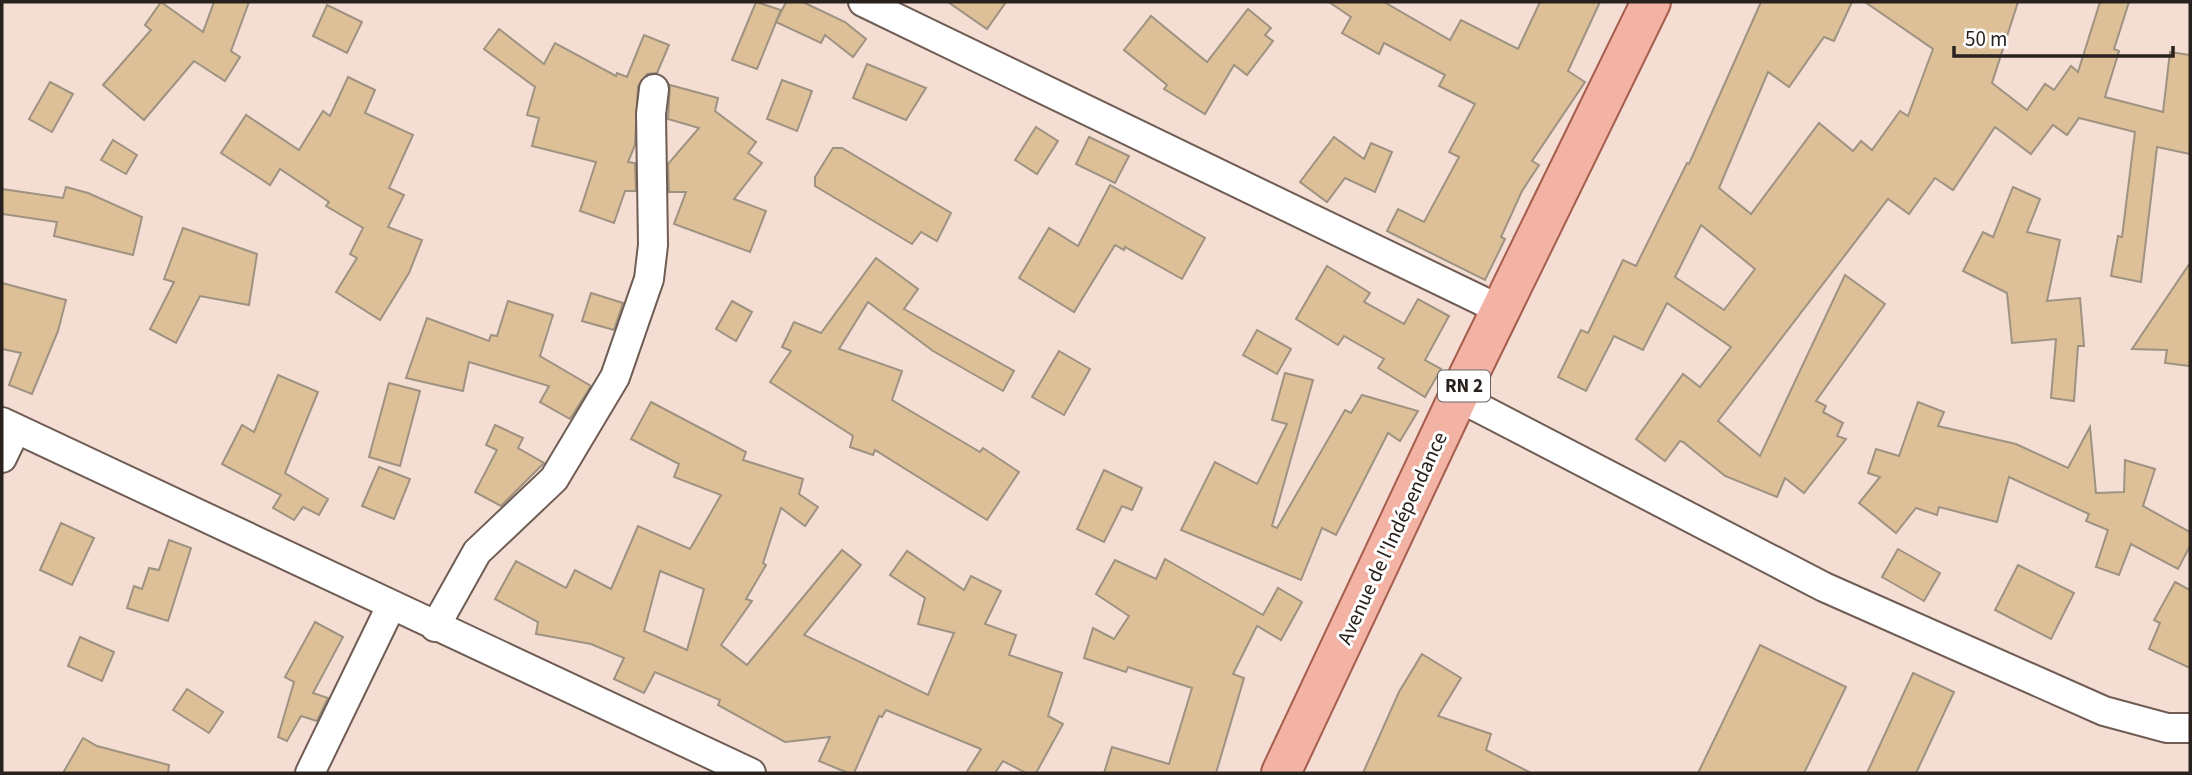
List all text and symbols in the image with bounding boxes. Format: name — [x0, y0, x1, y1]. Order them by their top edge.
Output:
scale bar — [1954, 14, 2173, 58]
text: 50 m — [1965, 24, 2007, 54]
road number: RN 2 — [1438, 370, 1490, 402]
street label: Avenue de l'Indépendance — [1329, 427, 1455, 649]

